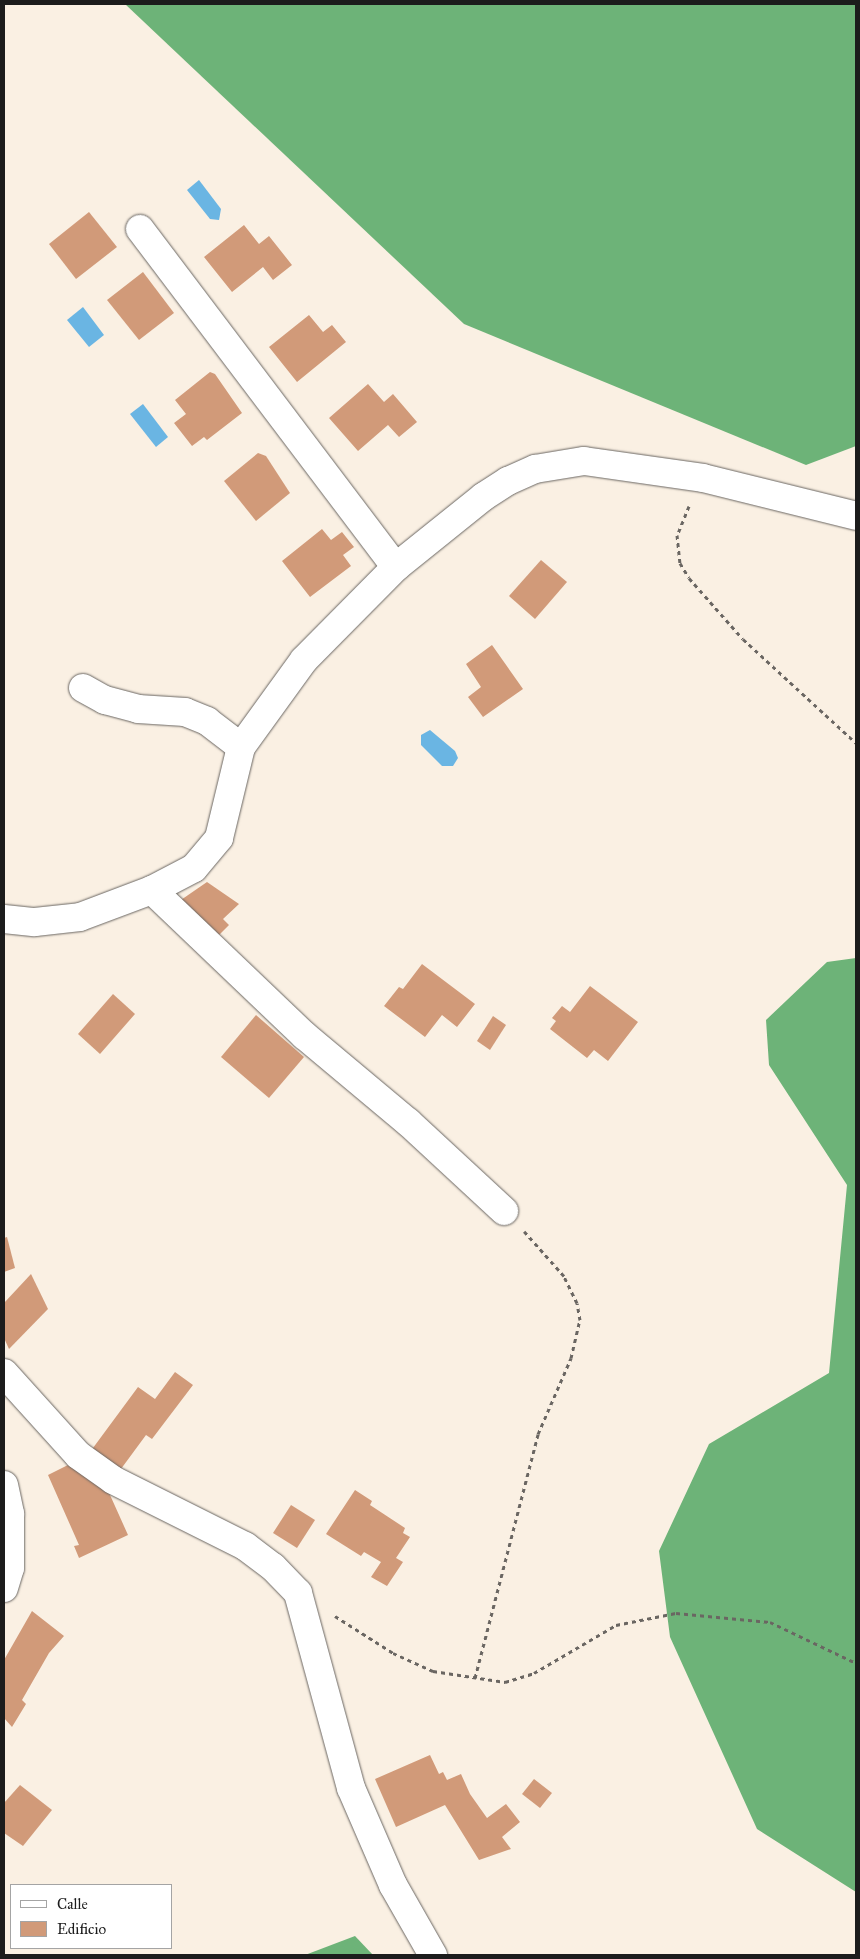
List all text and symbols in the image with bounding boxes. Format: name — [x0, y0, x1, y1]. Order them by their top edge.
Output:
legend — [10, 1884, 172, 1949]
text: Calle — [57, 1895, 88, 1913]
text: Edificio — [57, 1920, 106, 1938]

